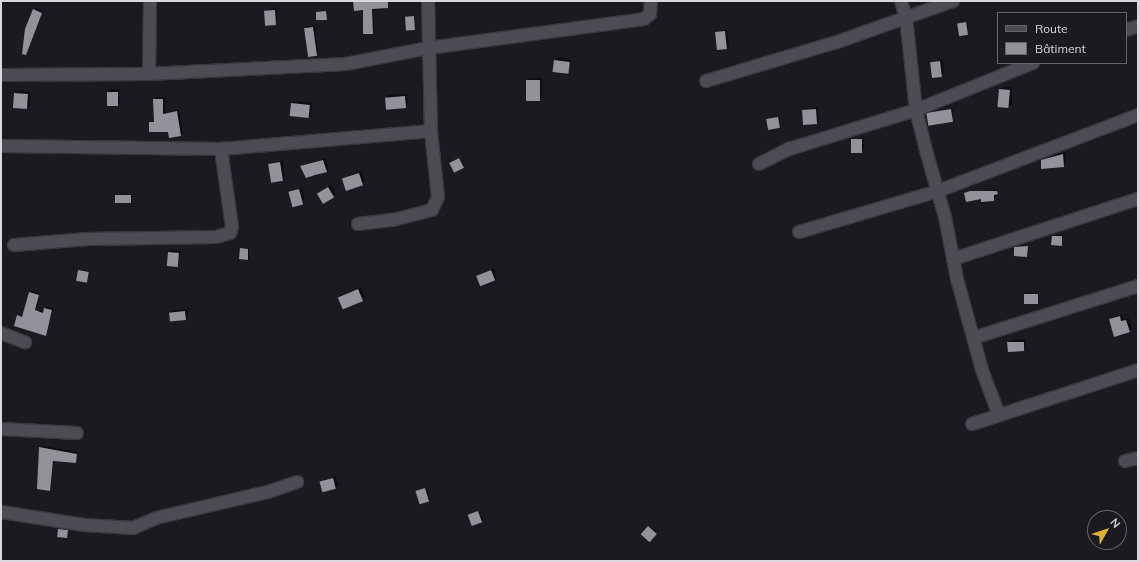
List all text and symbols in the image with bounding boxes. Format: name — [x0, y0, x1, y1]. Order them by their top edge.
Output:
legend — [997, 12, 1127, 64]
text: Route — [1035, 21, 1068, 36]
text: Bâtiment — [1035, 41, 1086, 56]
north arrow — [1087, 510, 1127, 550]
text: N — [1107, 515, 1124, 531]

